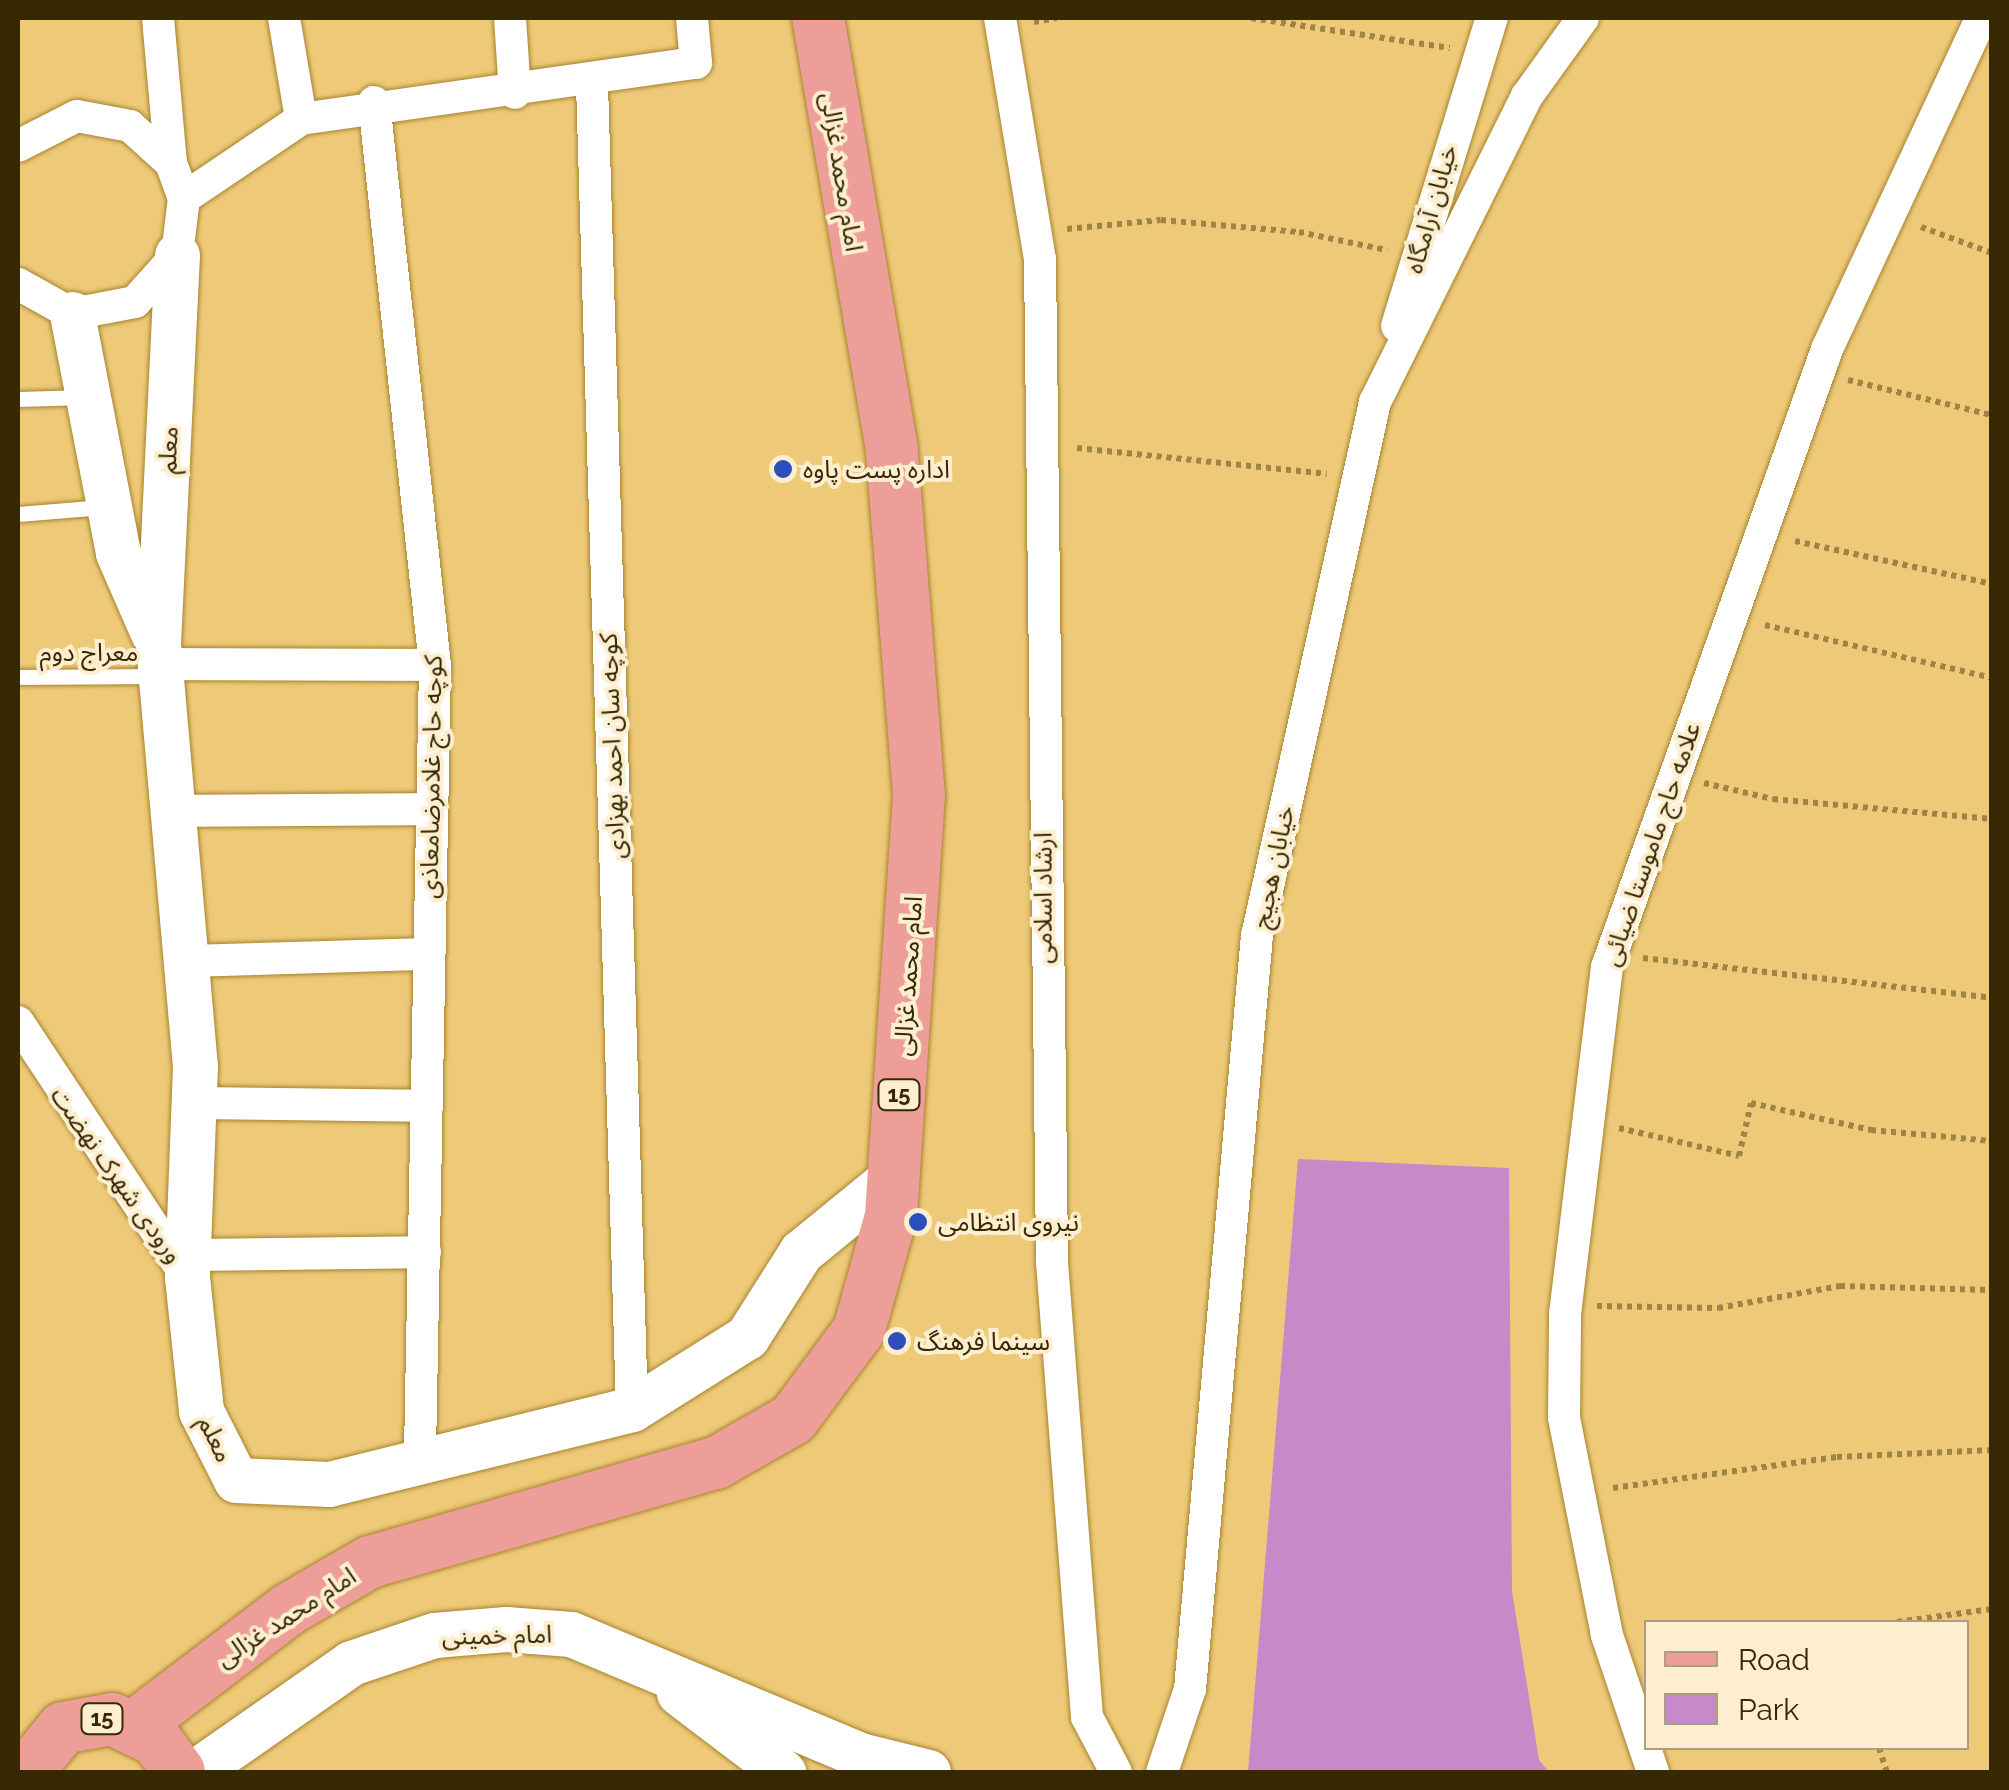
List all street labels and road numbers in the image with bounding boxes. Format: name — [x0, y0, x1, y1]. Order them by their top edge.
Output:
street label: امام محمد غزالی — [815, 90, 869, 254]
street label: خیابان آرامگاه — [1398, 141, 1464, 277]
street label: معلم — [152, 425, 184, 475]
street label: کوچه سان احمد بهزادی — [593, 633, 631, 859]
street label: معراج دوم — [40, 637, 138, 667]
street label: کوچه حاج غلامرضامعاذی — [414, 655, 448, 899]
street label: علامه حاج ماموستا ضیائی — [1595, 718, 1707, 970]
street label: خیابان هجیج — [1245, 803, 1301, 931]
street label: ارشاد اسلامی — [1028, 832, 1058, 964]
street label: امام محمد غزالی — [887, 895, 929, 1057]
road number: 15 — [876, 1078, 922, 1112]
street label: ورودی شهرک نهضت — [45, 1081, 189, 1269]
street label: معلم — [192, 1411, 240, 1467]
street label: امام محمد غزالی — [210, 1561, 362, 1673]
street label: امام خمینی — [442, 1619, 552, 1651]
road number: 15 — [80, 1702, 124, 1736]

